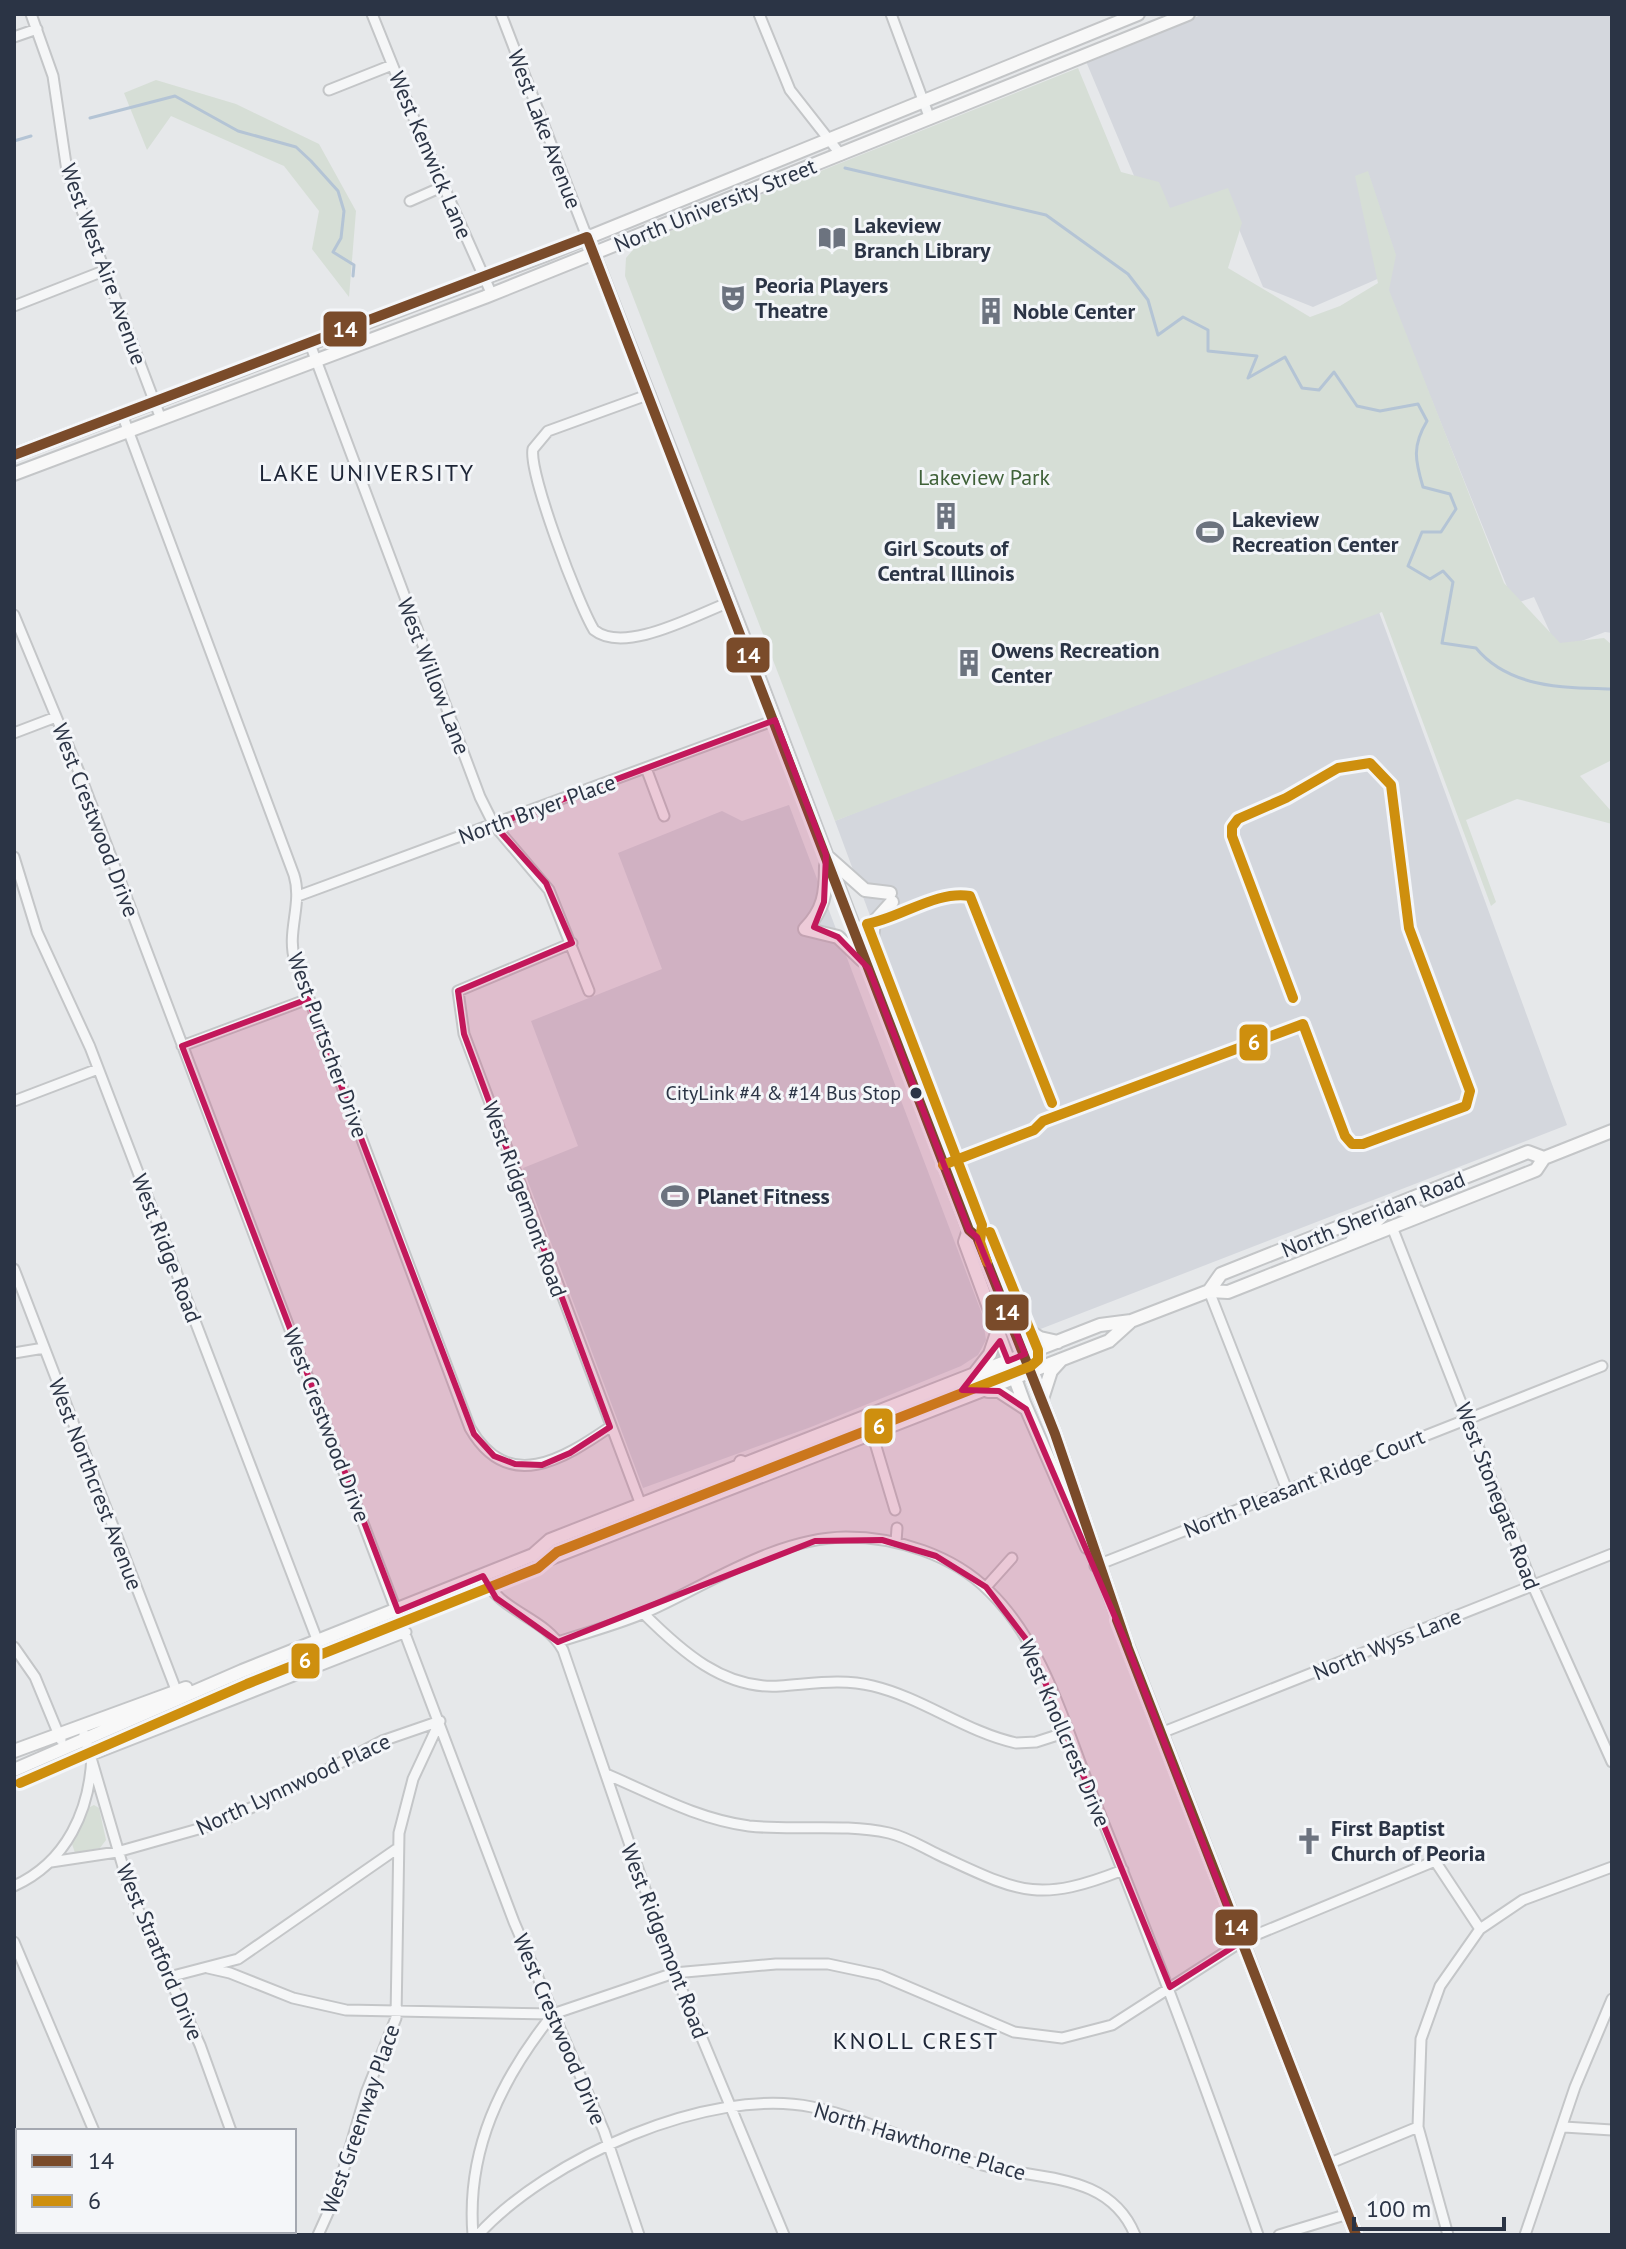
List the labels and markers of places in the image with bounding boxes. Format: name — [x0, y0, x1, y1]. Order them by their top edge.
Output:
place label: Lakeview Branch Library — [854, 211, 991, 264]
library icon: Lakeview Branch Library — [817, 223, 847, 253]
place label: Peoria Players Theatre — [755, 271, 888, 324]
theatre icon: Peoria Players Theatre — [718, 283, 748, 313]
building icon: Noble Center — [976, 296, 1006, 326]
place label: Noble Center — [1013, 297, 1135, 325]
building icon: Girl Scouts of Central Illinois — [931, 501, 961, 531]
place label: Lakeview Recreation Center — [1232, 505, 1399, 558]
sports icon: Lakeview Recreation Center — [1195, 517, 1225, 547]
place label: Girl Scouts of Central Illinois — [877, 534, 1015, 587]
place label: Owens Recreation Center — [991, 636, 1159, 689]
building icon: Owens Recreation Center — [954, 648, 984, 678]
place label: CityLink #4 & #14 Bus Stop — [665, 1080, 901, 1106]
marker: CityLink #4 & #14 Bus Stop — [908, 1085, 924, 1101]
sports icon: Planet Fitness — [660, 1181, 690, 1211]
place label: Planet Fitness — [697, 1182, 830, 1210]
place label: First Baptist Church of Peoria — [1331, 1814, 1485, 1867]
church icon: First Baptist Church of Peoria — [1294, 1826, 1324, 1856]

